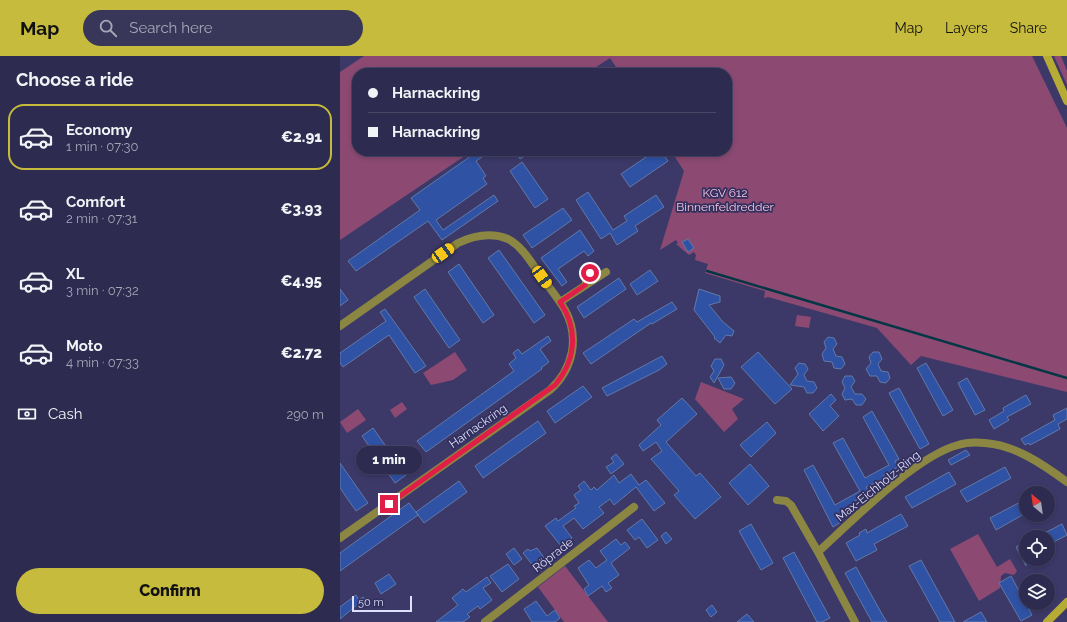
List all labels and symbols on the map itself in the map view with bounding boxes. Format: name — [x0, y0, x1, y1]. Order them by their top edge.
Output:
park label: KGV 612 Binnenfeldredder — [676, 186, 774, 214]
car — [430, 241, 456, 265]
car — [530, 264, 554, 290]
route start — [581, 264, 599, 282]
street label: Harnackring — [446, 401, 510, 451]
callout: 1 min — [356, 446, 422, 474]
street label: Max-Eichholz-Ring — [833, 448, 923, 524]
north arrow — [1019, 486, 1055, 522]
route end — [380, 495, 398, 513]
street label: Röprade — [530, 535, 576, 575]
scale bar — [352, 594, 412, 613]

